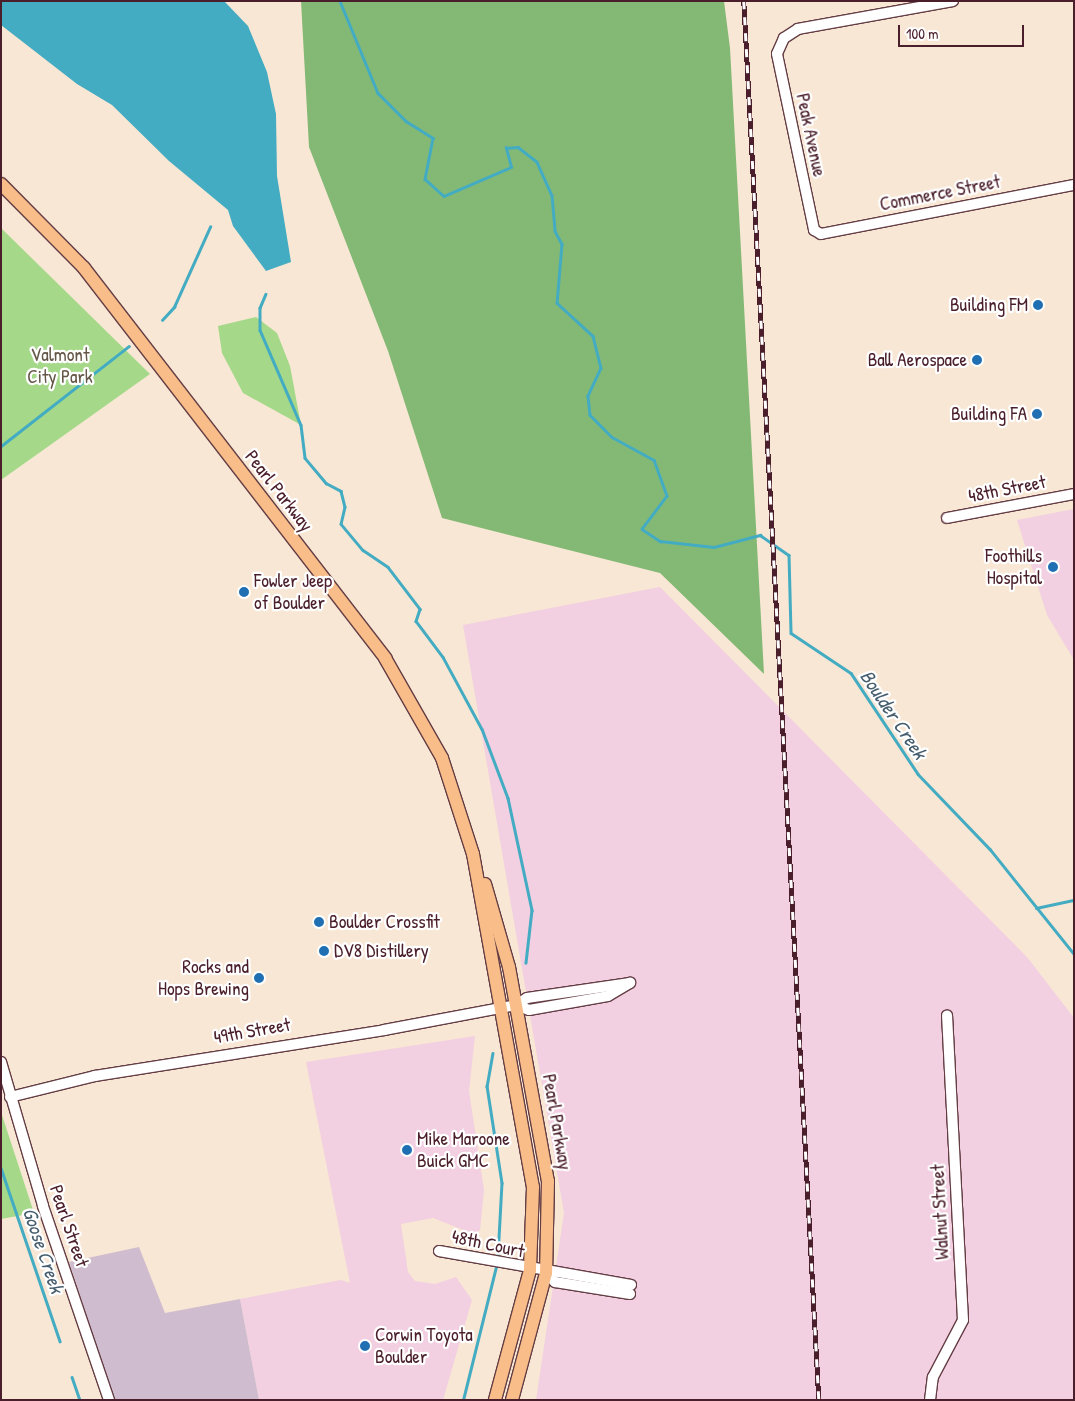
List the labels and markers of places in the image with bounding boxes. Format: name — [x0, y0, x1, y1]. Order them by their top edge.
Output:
place label: Building FM — [950, 294, 1028, 316]
marker: Building FM — [1032, 299, 1044, 311]
place label: Ball Aerospace — [868, 349, 967, 371]
marker: Ball Aerospace — [971, 354, 983, 366]
place label: Building FA — [951, 403, 1027, 425]
marker: Building FA — [1031, 408, 1043, 420]
place label: Foothills Hospital — [985, 545, 1042, 589]
marker: Foothills Hospital — [1046, 560, 1060, 574]
place label: Fowler Jeep of Boulder — [254, 570, 332, 614]
marker: Fowler Jeep of Boulder — [238, 586, 250, 598]
place label: Boulder Crossfit — [329, 911, 440, 933]
marker: Boulder Crossfit — [313, 916, 325, 928]
place label: DV8 Distillery — [334, 940, 429, 962]
marker: DV8 Distillery — [318, 945, 330, 957]
place label: Rocks and Hops Brewing — [158, 956, 249, 1000]
marker: Rocks and Hops Brewing — [253, 972, 265, 984]
place label: Mike Maroone Buick GMC — [417, 1128, 510, 1172]
marker: Mike Maroone Buick GMC — [401, 1144, 413, 1156]
place label: Corwin Toyota Boulder — [375, 1324, 473, 1368]
marker: Corwin Toyota Boulder — [359, 1340, 371, 1352]

